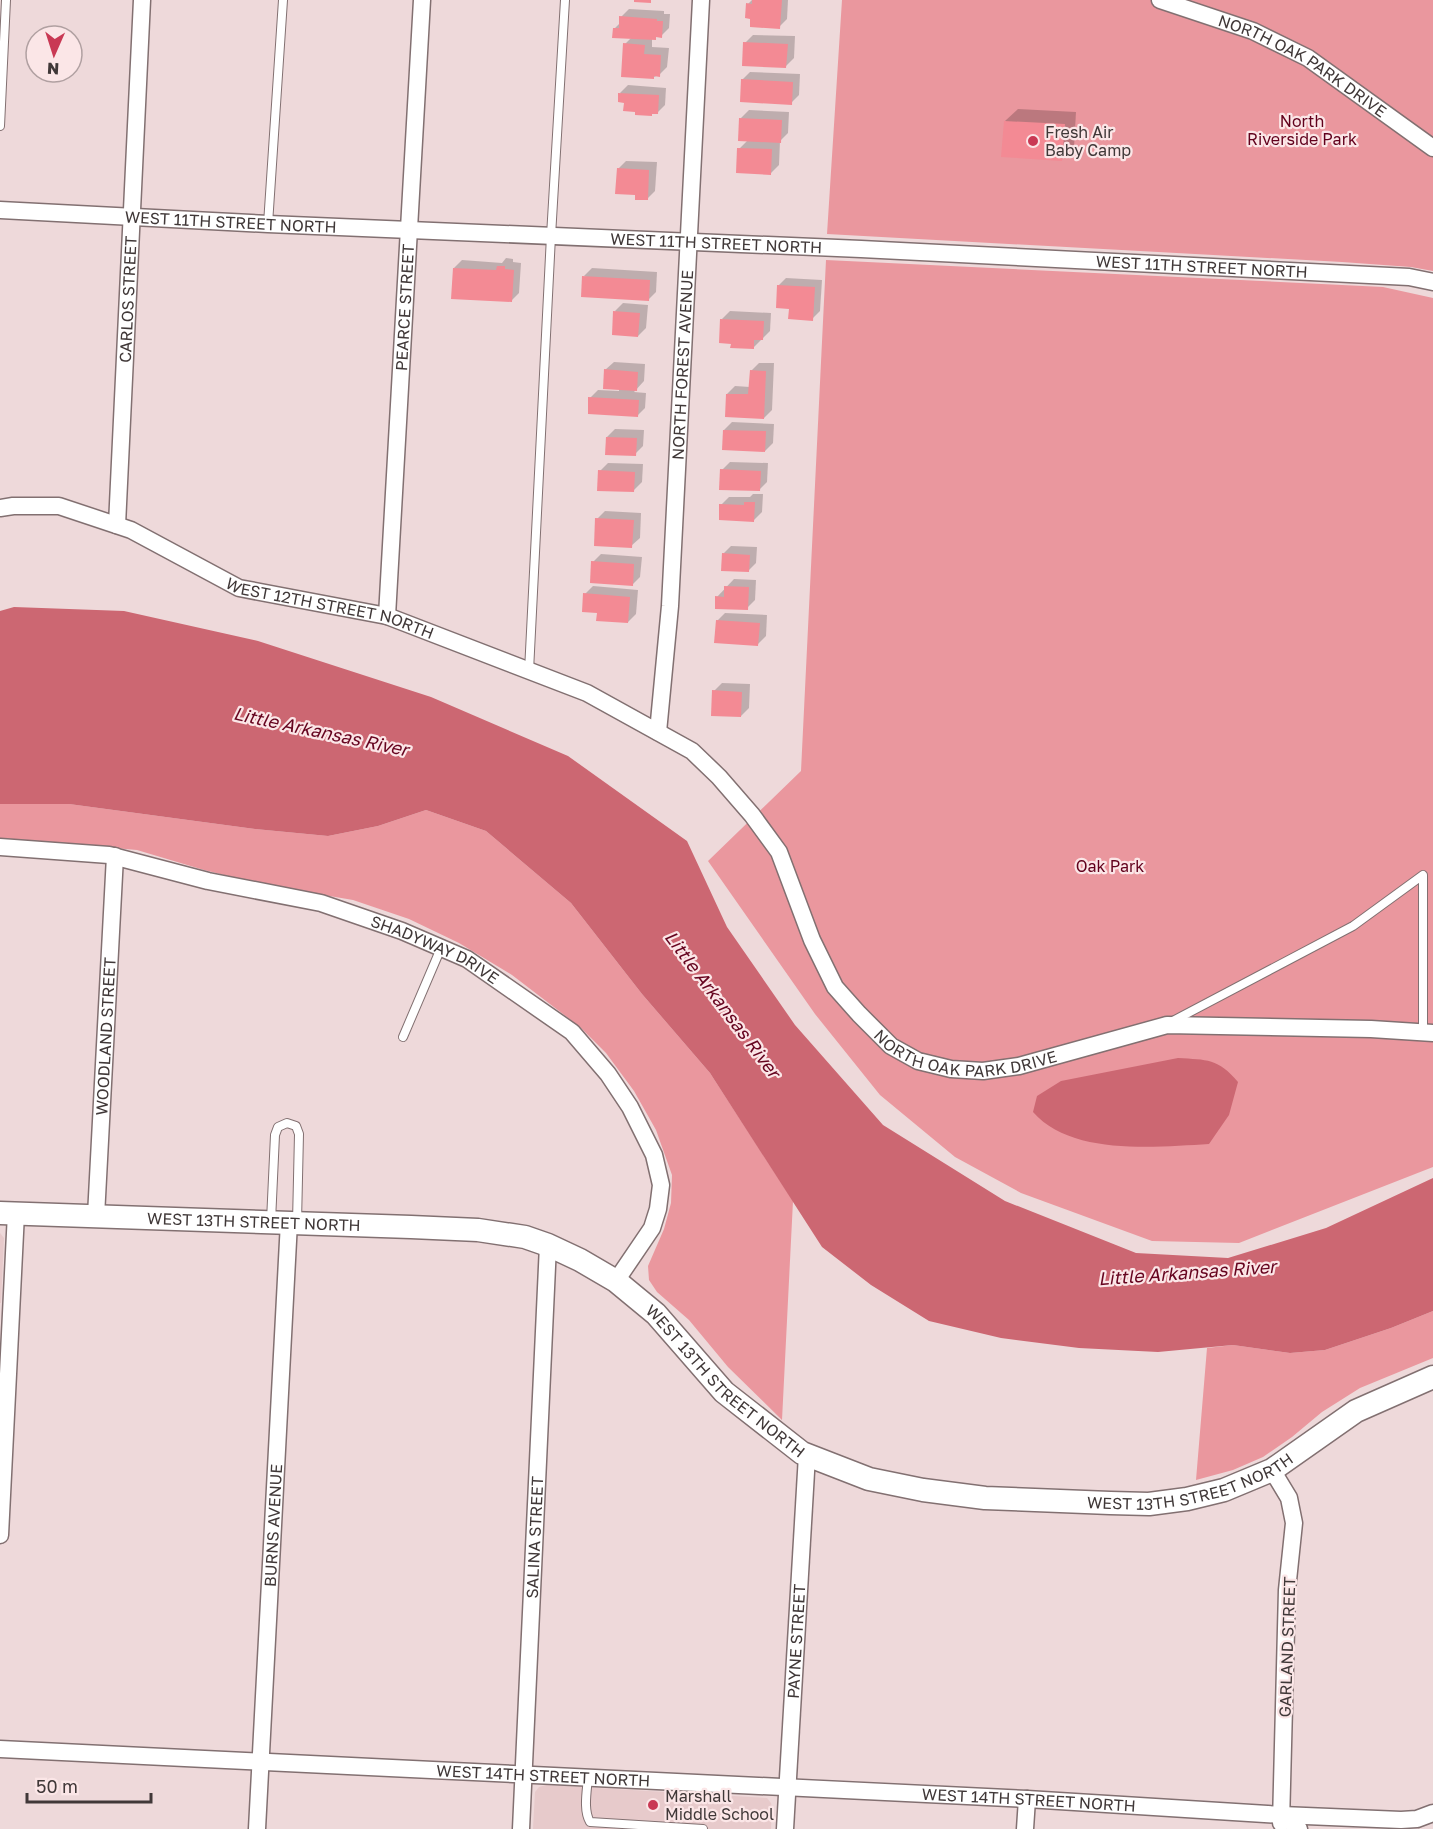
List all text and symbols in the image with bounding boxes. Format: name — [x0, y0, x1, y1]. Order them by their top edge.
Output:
street label: NORTH OAK PARK DRIVE — [1216, 10, 1391, 121]
north arrow — [24, 24, 84, 84]
text: N — [47, 59, 60, 79]
park label: North Riverside Park — [1247, 111, 1357, 149]
place label: Fresh Air Baby Camp — [1045, 122, 1131, 160]
marker: Fresh Air Baby Camp — [1026, 134, 1040, 148]
street label: WEST 11TH STREET NORTH — [124, 207, 337, 237]
street label: WEST 11TH STREET NORTH — [610, 228, 823, 257]
street label: CARLOS STREET — [115, 235, 141, 363]
street label: PEARCE STREET — [391, 243, 418, 371]
street label: WEST 11TH STREET NORTH — [1095, 251, 1308, 282]
street label: NORTH FOREST AVENUE — [667, 269, 697, 460]
street label: WEST 12TH STREET NORTH — [222, 573, 437, 643]
water label: Little Arkansas River — [232, 702, 413, 761]
park label: Oak Park — [1076, 856, 1144, 876]
street label: SHADYWAY DRIVE — [368, 911, 503, 988]
water label: Little Arkansas River — [661, 926, 787, 1084]
street label: WOODLAND STREET — [91, 957, 120, 1116]
street label: NORTH OAK PARK DRIVE — [870, 1025, 1059, 1081]
street label: WEST 13TH STREET NORTH — [147, 1208, 361, 1235]
water label: Little Arkansas River — [1097, 1255, 1280, 1289]
street label: WEST 13TH STREET NORTH — [642, 1300, 809, 1462]
street label: WEST 13TH STREET NORTH — [1087, 1448, 1297, 1514]
street label: BURNS AVENUE — [260, 1463, 286, 1587]
street label: SALINA STREET — [522, 1476, 547, 1599]
street label: GARLAND STREET — [1275, 1576, 1299, 1718]
street label: PAYNE STREET — [783, 1583, 809, 1699]
street label: WEST 14TH STREET NORTH — [436, 1760, 651, 1791]
scale bar — [27, 1766, 152, 1804]
text: 50 m — [36, 1775, 78, 1797]
street label: WEST 14TH STREET NORTH — [921, 1784, 1136, 1816]
place label: Marshall Middle School — [665, 1786, 774, 1824]
marker: Marshall Middle School — [646, 1798, 660, 1812]

